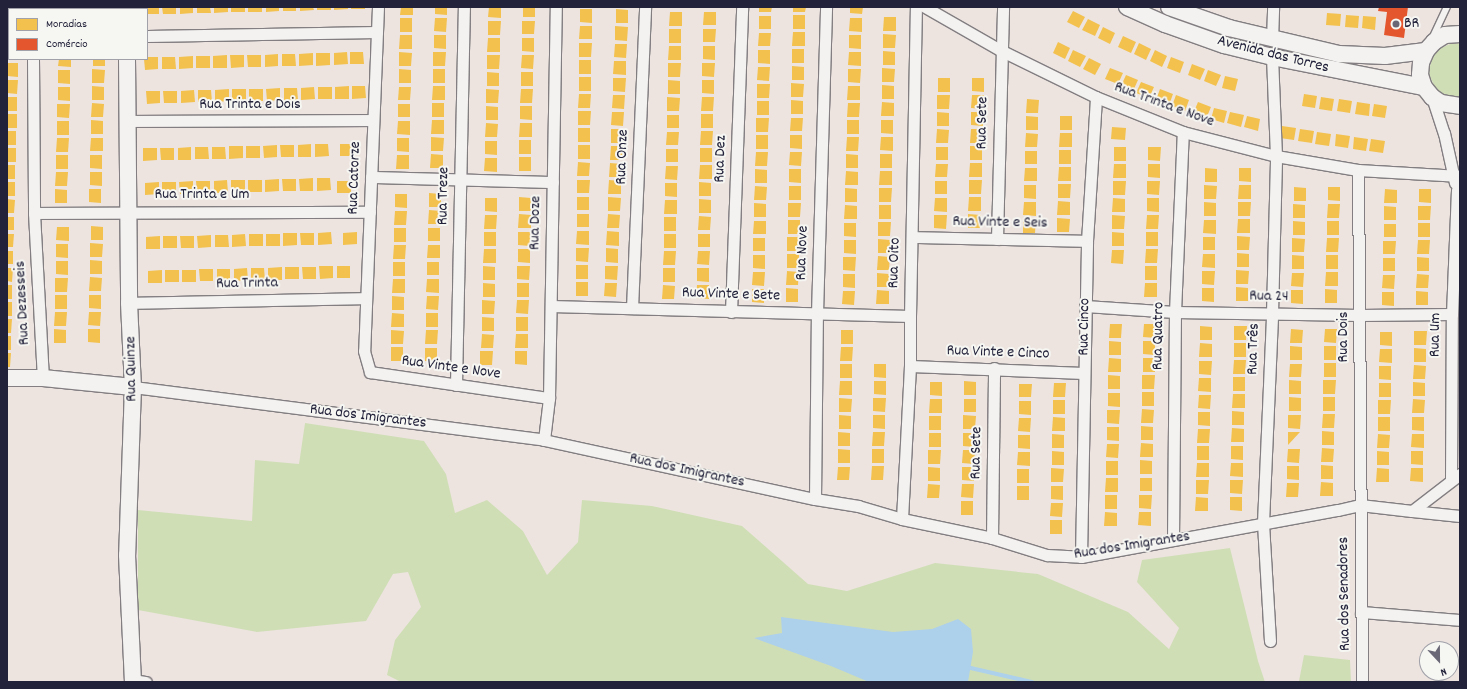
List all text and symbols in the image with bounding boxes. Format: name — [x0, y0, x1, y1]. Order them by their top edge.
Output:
legend — [8, 8, 148, 60]
place label: BR — [1404, 14, 1419, 34]
text: Moradias — [46, 16, 87, 33]
marker: BR — [1391, 19, 1401, 29]
street label: Avenida das Torres — [1215, 32, 1331, 78]
text: Comércio — [46, 36, 88, 53]
street label: Rua Trinta e Nove — [1111, 78, 1217, 132]
street label: Rua Trinta e Dois — [199, 95, 301, 115]
street label: Rua Sete — [973, 96, 993, 150]
street label: Rua Onze — [612, 129, 634, 185]
street label: Rua Dez — [711, 135, 731, 183]
street label: Rua Catorze — [344, 141, 366, 215]
street label: Rua Treze — [434, 167, 454, 225]
street label: Rua Trinta e Um — [155, 185, 249, 205]
street label: Rua Doze — [526, 196, 546, 250]
street label: Rua Vinte e Seis — [952, 213, 1048, 233]
street label: Rua Nove — [792, 225, 814, 281]
street label: Rua Oito — [885, 237, 905, 289]
street label: Rua Dezesseis — [11, 260, 35, 346]
street label: Rua Trinta — [216, 274, 278, 294]
street label: Rua Vinte e Sete — [682, 284, 780, 306]
street label: Rua 24 — [1249, 287, 1289, 307]
street label: Rua Cinco — [1075, 298, 1095, 356]
street label: Rua Quatro — [1149, 302, 1169, 370]
street label: Rua Dois — [1334, 312, 1354, 362]
street label: Rua Um — [1426, 313, 1446, 357]
street label: Rua Três — [1244, 323, 1264, 375]
street label: Rua Quinze — [122, 336, 142, 402]
street label: Rua Vinte e Cinco — [946, 342, 1050, 364]
street label: Rua Vinte e Nove — [400, 352, 502, 384]
street label: Rua dos Imigrantes — [309, 400, 427, 434]
street label: Rua Sete — [967, 426, 987, 480]
street label: Rua dos Imigrantes — [628, 449, 746, 493]
street label: Rua dos Imigrantes — [1073, 527, 1191, 565]
street label: Rua dos Senadores — [1334, 537, 1356, 651]
north arrow — [1419, 641, 1459, 681]
text: N — [1438, 663, 1449, 680]

